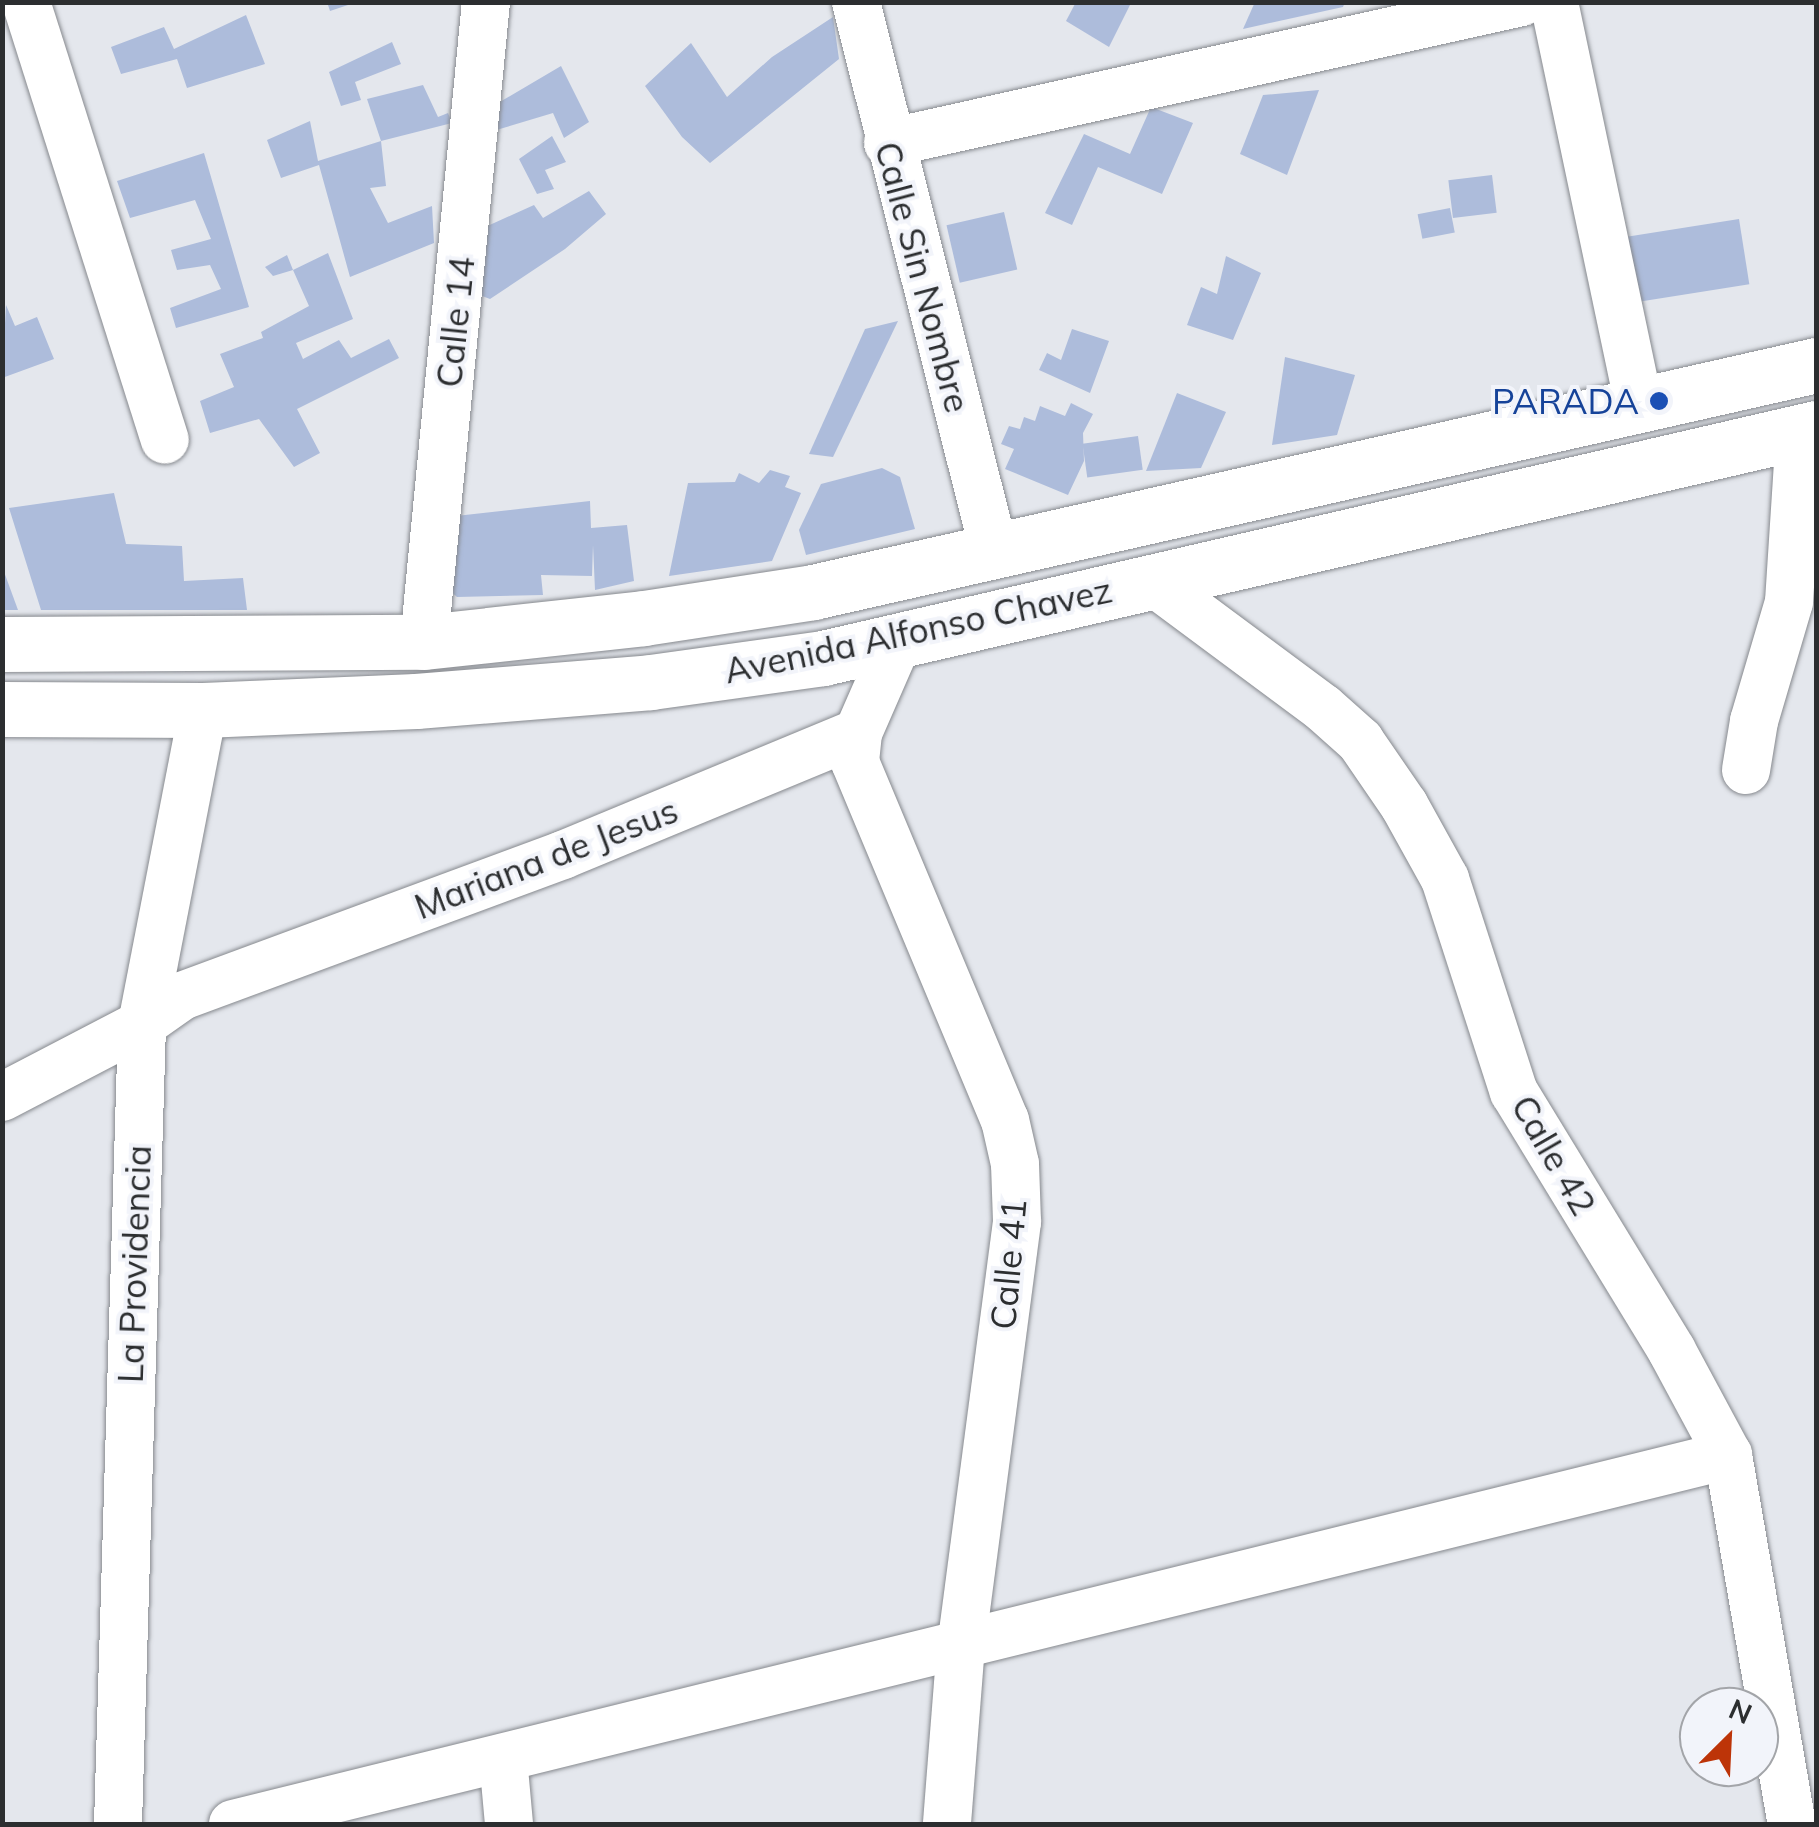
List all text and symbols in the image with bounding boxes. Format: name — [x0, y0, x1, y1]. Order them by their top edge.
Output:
street label: Calle Sin Nombre — [867, 137, 979, 417]
street label: Calle 14 — [427, 255, 483, 389]
place label: PARADA — [1492, 380, 1639, 422]
marker: PARADA — [1648, 390, 1670, 412]
street label: Avenida Alfonso Chavez — [720, 568, 1116, 692]
street label: Mariana de Jesus — [409, 789, 683, 927]
street label: Calle 42 — [1503, 1088, 1605, 1222]
street label: La Providencia — [109, 1144, 159, 1384]
street label: Calle 41 — [981, 1197, 1035, 1331]
north arrow — [1679, 1687, 1779, 1787]
text: N — [1724, 1691, 1757, 1731]

